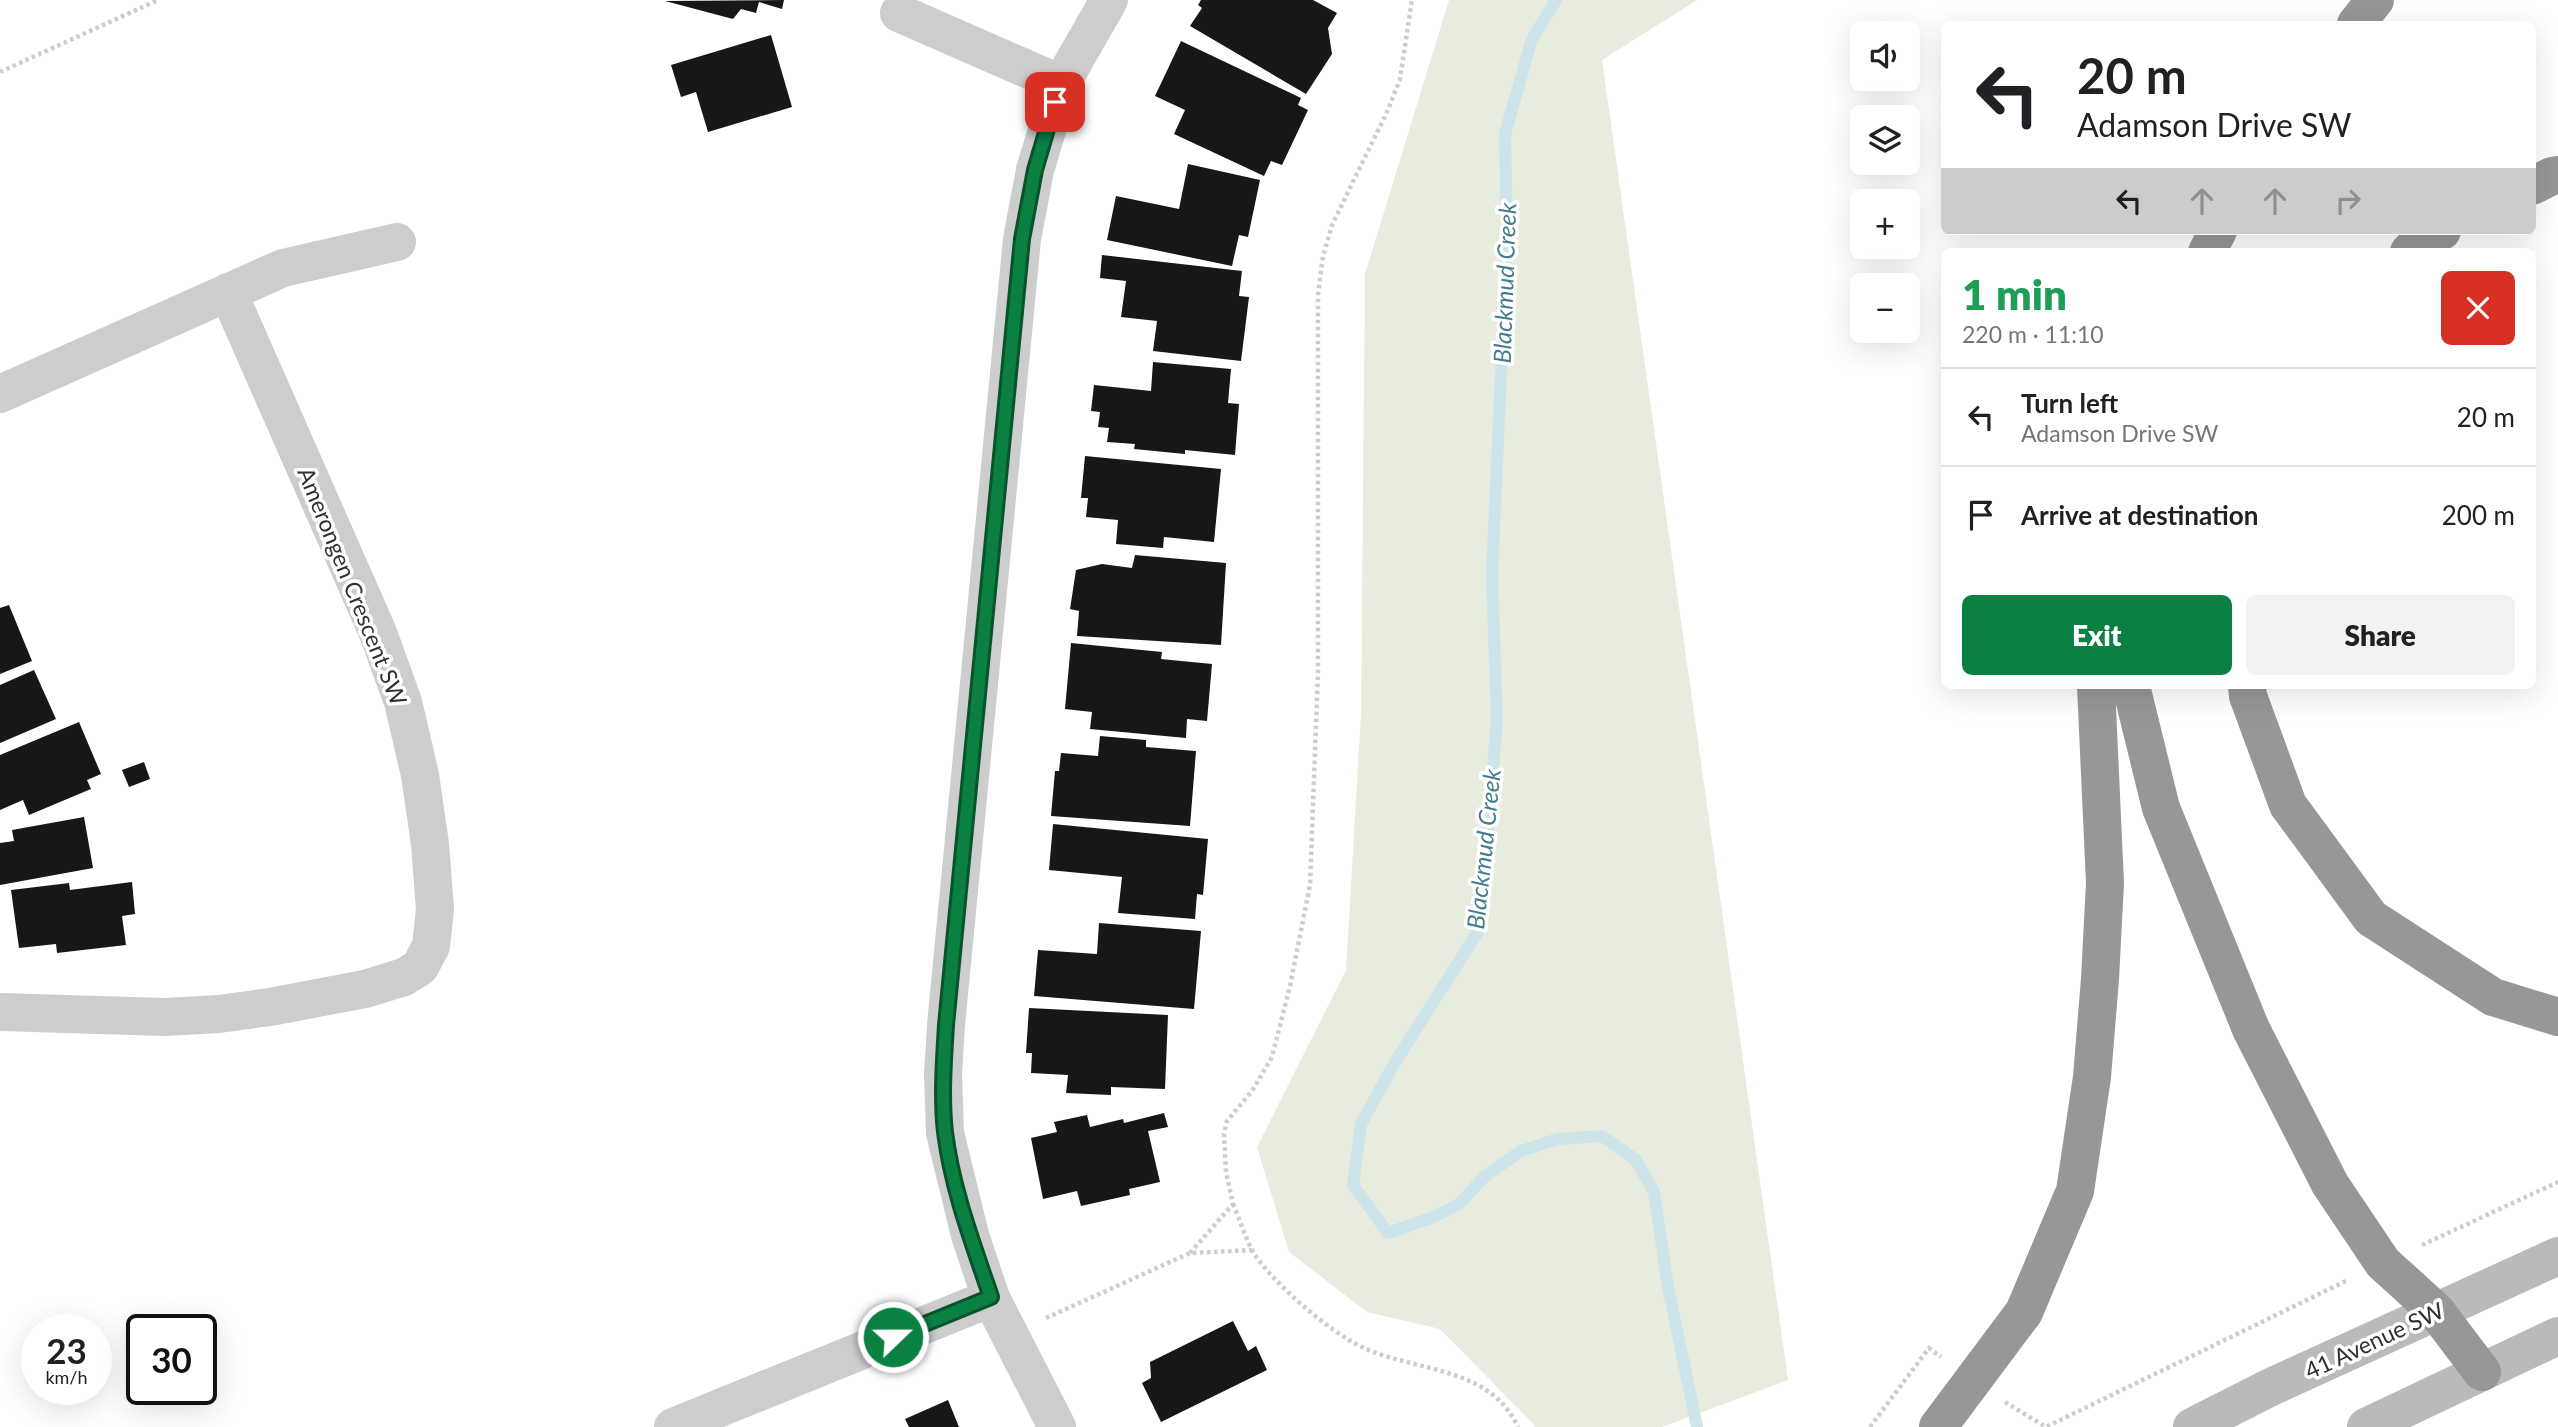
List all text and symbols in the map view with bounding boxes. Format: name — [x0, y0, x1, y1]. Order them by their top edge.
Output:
map controls — [1850, 21, 1920, 343]
button: sound — [1850, 21, 1920, 91]
text: 20 m — [2077, 46, 2187, 104]
icon: left — [1962, 49, 2053, 140]
pin — [1025, 72, 1085, 132]
icon: arrive — [1036, 83, 1074, 121]
button: layers — [1850, 105, 1920, 175]
text: Adamson Drive SW — [2077, 105, 2351, 144]
icon: left — [2110, 182, 2148, 220]
icon: ahead — [2183, 182, 2221, 220]
icon: ahead — [2256, 182, 2294, 220]
icon: right — [2329, 182, 2367, 220]
button: + — [1850, 189, 1920, 259]
water label: Blackmud Creek — [1487, 201, 1521, 364]
text: 1 min — [1962, 269, 2067, 319]
button: close — [2441, 271, 2515, 345]
button: − — [1850, 273, 1920, 343]
text: 220 m · 11:10 — [1962, 320, 2104, 348]
text: Turn left — [2021, 387, 2118, 419]
icon: left — [1962, 398, 2000, 436]
text: 20 m — [2457, 401, 2515, 433]
text: Adamson Drive SW — [2021, 419, 2218, 447]
street label: Amerongen Crescent SW — [292, 463, 414, 709]
icon: arrive — [1962, 496, 2000, 534]
text: Arrive at destination — [2021, 499, 2258, 531]
text: 200 m — [2442, 499, 2515, 531]
button: Exit — [1962, 595, 2232, 675]
button: Share — [2246, 595, 2515, 675]
water label: Blackmud Creek — [1460, 767, 1506, 931]
street label: 41 Avenue SW — [2300, 1296, 2448, 1384]
position arrow — [856, 1300, 930, 1374]
speed limit sign: 30 — [126, 1314, 217, 1405]
text: 23 — [46, 1329, 87, 1371]
text: km/h — [45, 1366, 88, 1388]

